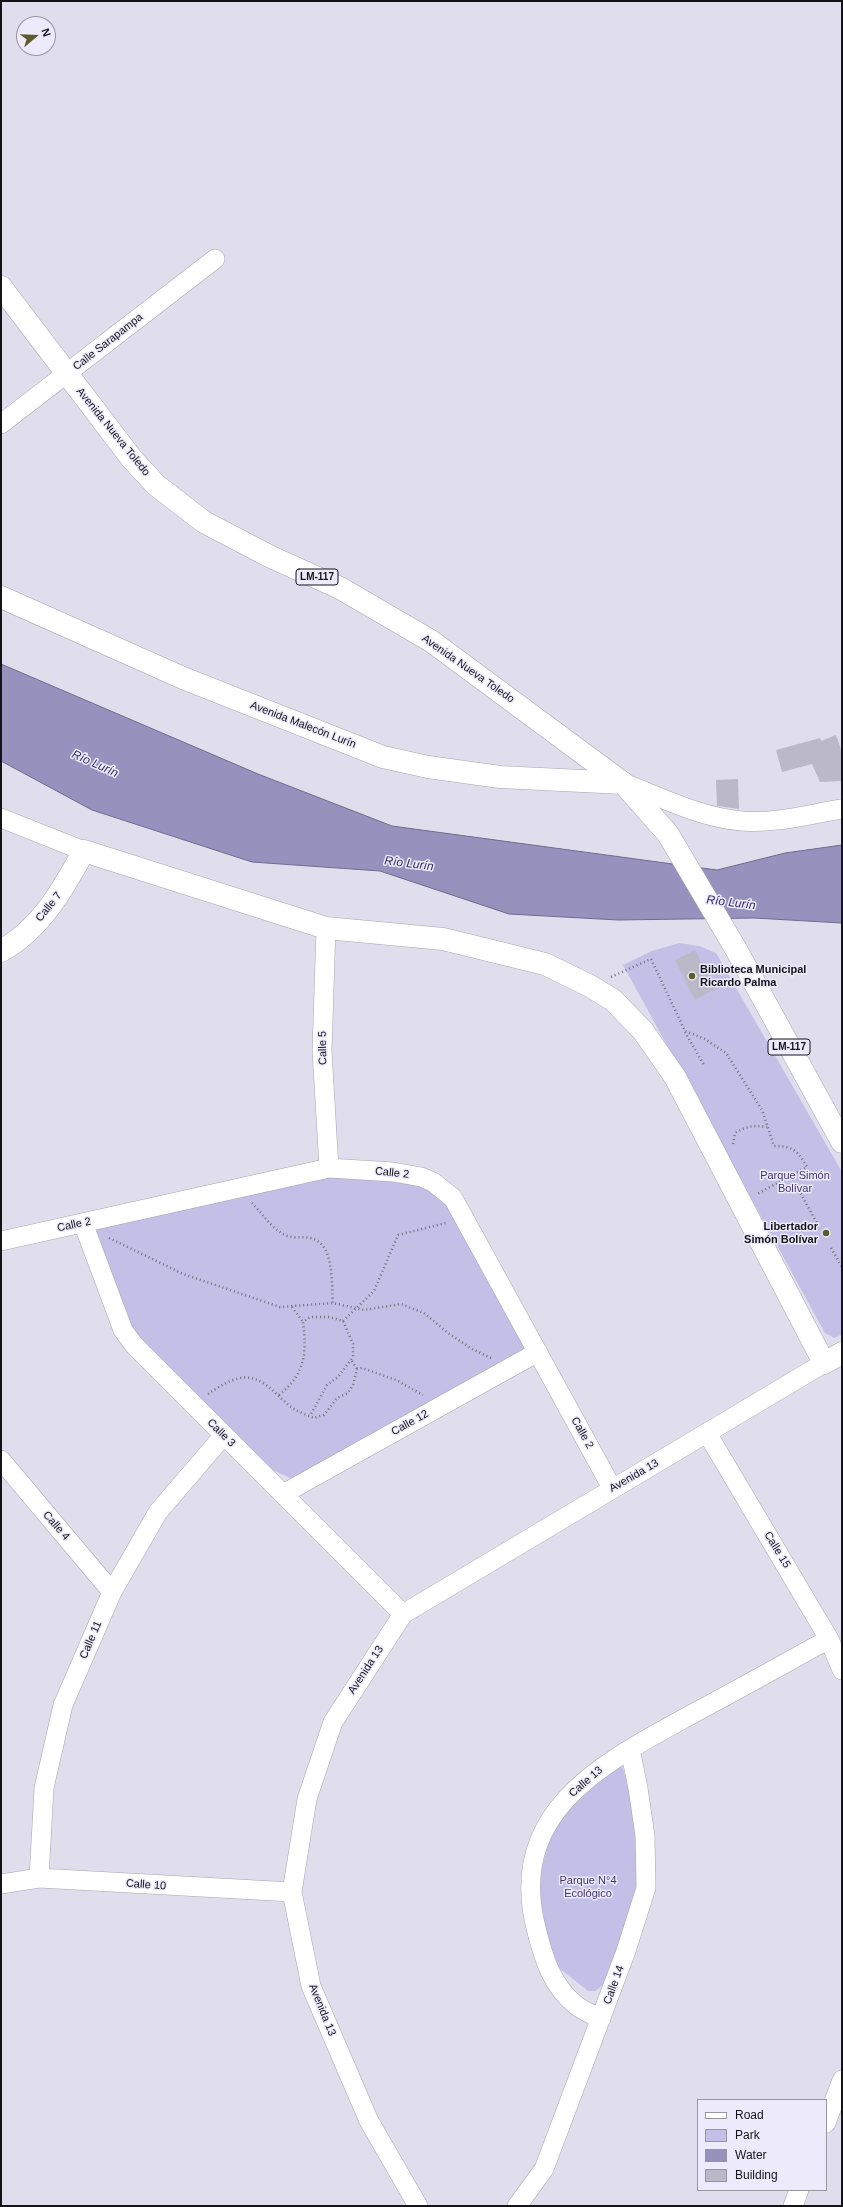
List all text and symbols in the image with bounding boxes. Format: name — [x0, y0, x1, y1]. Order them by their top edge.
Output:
north arrow — [16, 16, 56, 56]
text: N — [39, 27, 53, 38]
street label: Calle Sarapampa — [70, 311, 146, 373]
street label: Avenida Nueva Toledo — [73, 385, 153, 479]
road number: LM-117 — [296, 569, 338, 585]
street label: Avenida Nueva Toledo — [419, 632, 517, 706]
street label: Avenida Malecón Lurín — [248, 699, 358, 751]
water label: Río Lurín — [70, 747, 120, 781]
water label: Río Lurín — [384, 854, 434, 874]
street label: Calle 7 — [33, 890, 65, 924]
water label: Río Lurín — [706, 893, 756, 913]
place label: Biblioteca Municipal Ricardo Palma — [700, 963, 806, 989]
marker: Biblioteca Municipal Ricardo Palma — [687, 971, 697, 981]
street label: Calle 5 — [316, 1031, 330, 1065]
road number: LM-117 — [768, 1039, 810, 1055]
street label: Calle 2 — [374, 1165, 410, 1181]
park label: Parque Simón Bolívar — [760, 1169, 830, 1195]
street label: Calle 2 — [56, 1215, 92, 1235]
place label: Libertador Simón Bolívar — [744, 1220, 818, 1246]
marker: Libertador Simón Bolívar — [821, 1228, 831, 1238]
street label: Calle 12 — [389, 1407, 431, 1439]
street label: Calle 2 — [568, 1415, 596, 1451]
street label: Calle 3 — [204, 1416, 238, 1450]
street label: Avenida 13 — [607, 1457, 661, 1495]
street label: Calle 4 — [40, 1509, 72, 1543]
street label: Calle 15 — [761, 1529, 793, 1571]
street label: Calle 11 — [77, 1619, 105, 1661]
street label: Avenida 13 — [346, 1643, 386, 1697]
street label: Calle 13 — [566, 1764, 606, 1800]
park label: Parque N°4 Ecológico — [560, 1874, 616, 1900]
street label: Calle 10 — [125, 1877, 167, 1893]
street label: Calle 14 — [601, 1964, 627, 2006]
street label: Avenida 13 — [306, 1982, 338, 2038]
legend — [697, 2099, 827, 2191]
text: Road — [735, 2108, 764, 2122]
text: Park — [735, 2128, 760, 2142]
text: Water — [735, 2148, 767, 2162]
text: Building — [735, 2168, 778, 2182]

